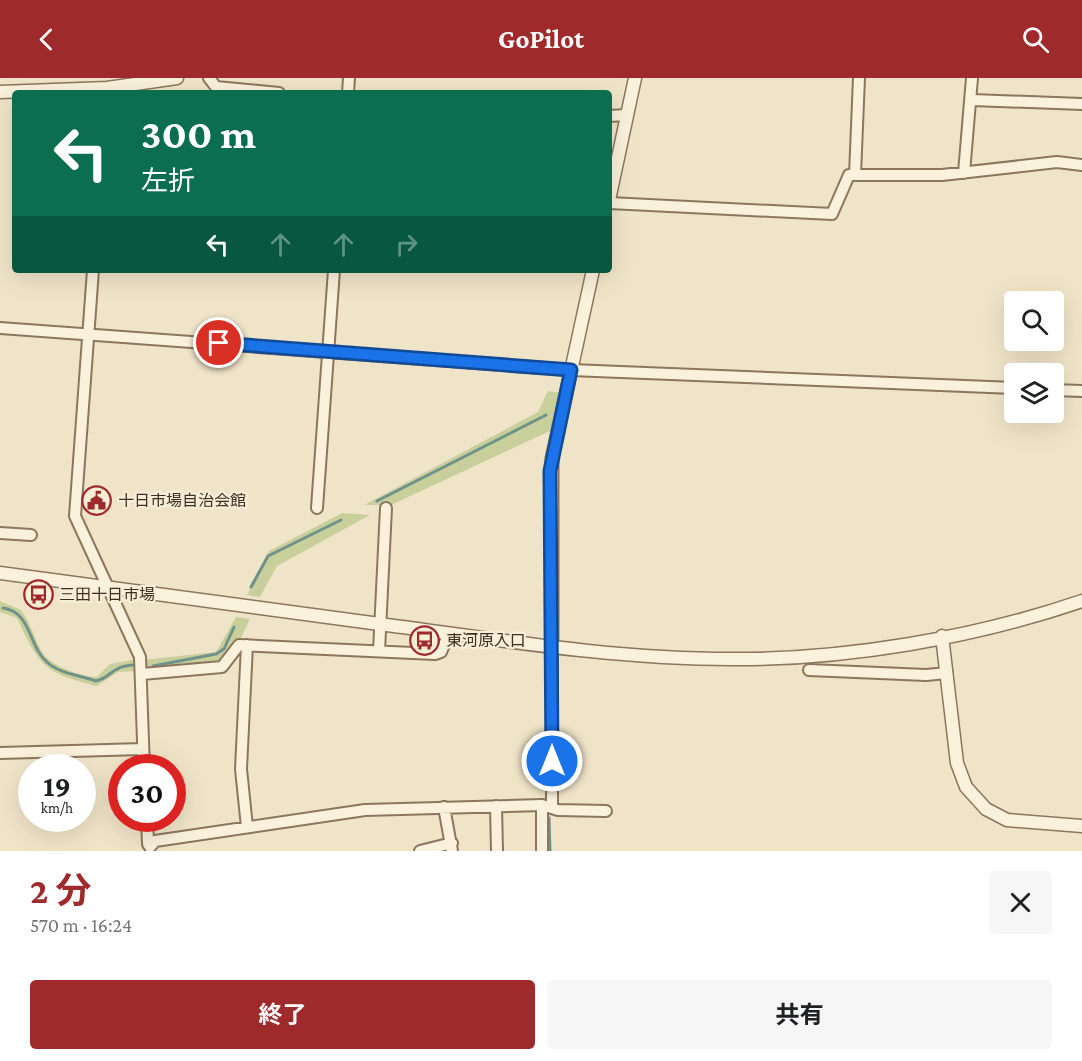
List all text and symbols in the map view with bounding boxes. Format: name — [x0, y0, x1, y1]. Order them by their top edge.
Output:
icon: back — [30, 23, 63, 56]
icon: search — [1019, 23, 1052, 56]
text: GoPilot — [498, 24, 584, 54]
text: 300 m — [141, 110, 256, 157]
icon: left — [42, 114, 120, 192]
text: 左折 — [141, 166, 195, 196]
icon: left — [201, 228, 234, 261]
icon: ahead — [264, 228, 297, 261]
icon: ahead — [327, 228, 360, 261]
icon: right — [390, 228, 423, 261]
map controls — [1004, 291, 1064, 423]
button: search — [1004, 291, 1064, 351]
pin — [193, 317, 244, 368]
icon: arrive — [202, 326, 235, 359]
button: layers — [1004, 363, 1064, 423]
public building icon: 十日市場自治会館 — [81, 484, 113, 516]
place label: 十日市場自治会館 — [118, 492, 246, 509]
bus stop icon: 三田十日市場 — [22, 578, 54, 610]
place label: 三田十日市場 — [59, 586, 155, 603]
bus stop icon: 東河原入口 — [409, 624, 441, 656]
place label: 東河原入口 — [446, 632, 526, 649]
position arrow — [520, 729, 584, 793]
speed limit sign: 30 — [108, 754, 186, 832]
text: 19 — [43, 769, 71, 802]
text: km/h — [41, 800, 73, 816]
text: 2 分 — [30, 871, 91, 911]
button: close — [989, 871, 1052, 934]
text: 570 m · 16:24 — [30, 914, 132, 936]
button: 終了 — [30, 980, 535, 1049]
button: 共有 — [547, 980, 1052, 1049]

